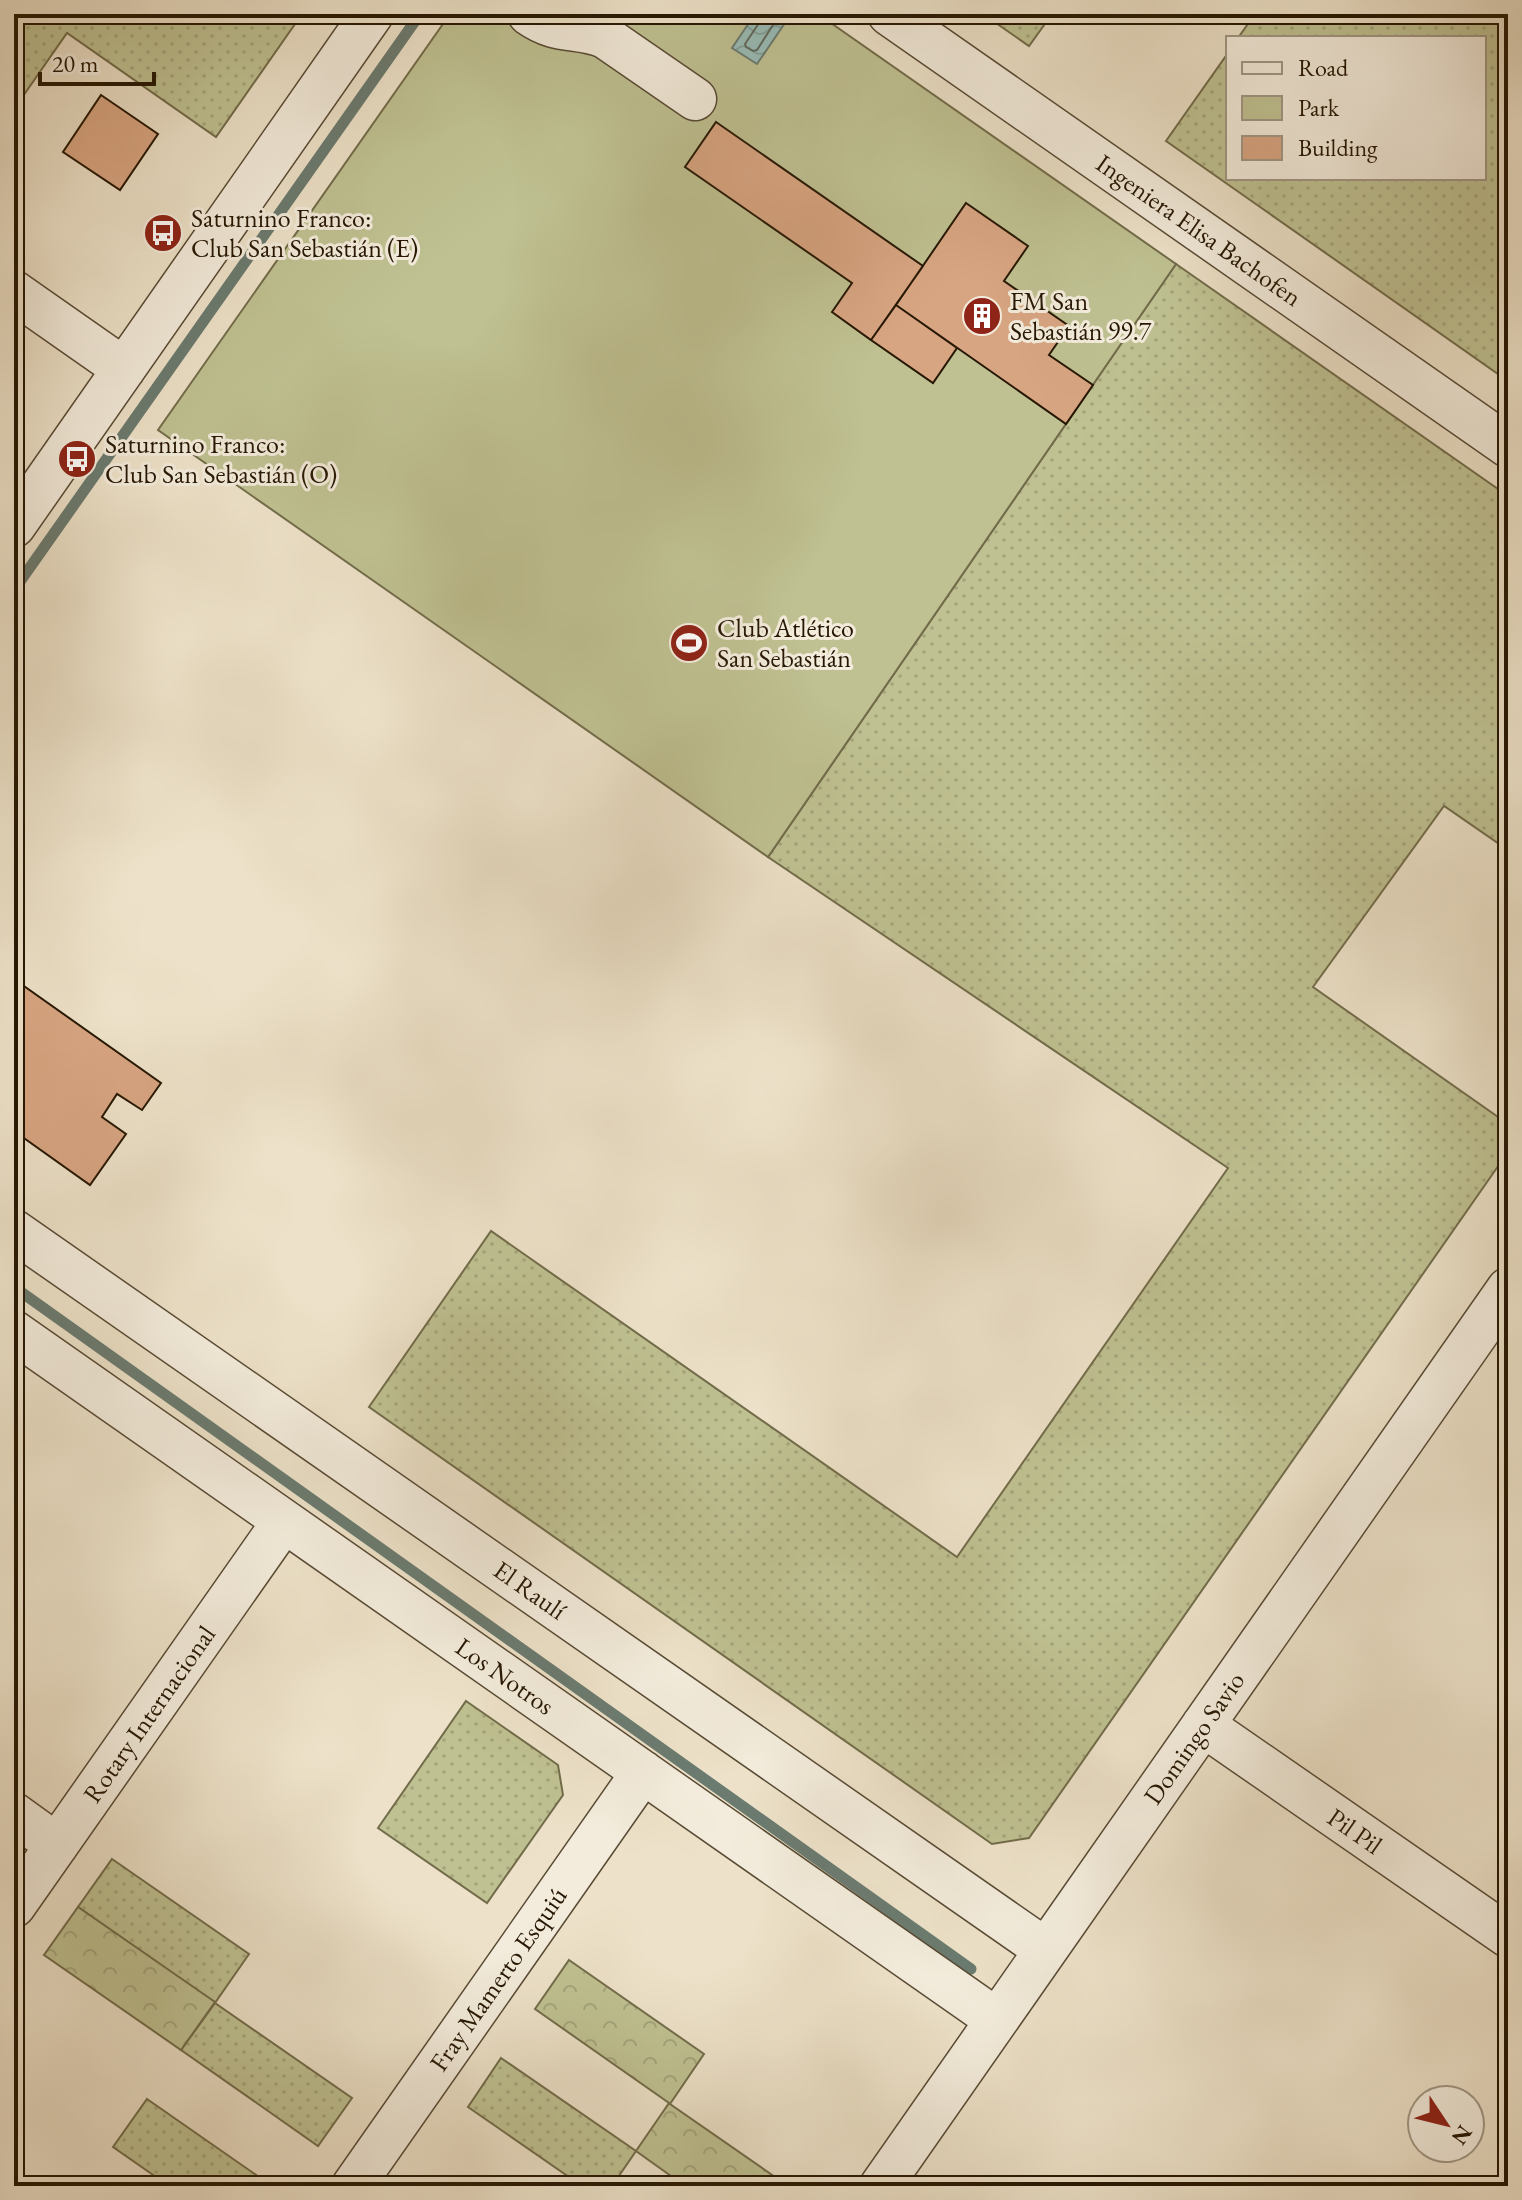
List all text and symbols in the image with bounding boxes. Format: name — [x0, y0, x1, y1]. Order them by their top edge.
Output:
scale bar — [40, 36, 154, 86]
legend — [1226, 36, 1486, 180]
text: 20 m — [52, 48, 99, 79]
text: Road — [1298, 52, 1349, 83]
text: Park — [1298, 92, 1340, 123]
text: Building — [1298, 132, 1378, 163]
street label: Ingeniera Elisa Bachofen — [1089, 146, 1309, 314]
place label: Saturnino Franco: Club San Sebastián (E) — [191, 201, 418, 265]
bus stop icon: Saturnino Franco: Club San Sebastián (E) — [142, 212, 184, 254]
place label: FM San Sebastián 99.7 — [1010, 284, 1152, 348]
building icon: FM San Sebastián 99.7 — [961, 295, 1003, 337]
place label: Saturnino Franco: Club San Sebastián (O) — [105, 427, 337, 491]
bus stop icon: Saturnino Franco: Club San Sebastián (O) — [56, 438, 98, 480]
place label: Club Atlético San Sebastián — [717, 611, 854, 675]
sports icon: Club Atlético San Sebastián — [668, 622, 710, 664]
street label: El Raulí — [487, 1553, 574, 1628]
street label: Rotary Internacional — [75, 1619, 223, 1809]
street label: Los Notros — [449, 1630, 561, 1722]
street label: Domingo Savio — [1136, 1665, 1252, 1811]
street label: Pil Pil — [1321, 1800, 1389, 1862]
street label: Fray Mamerto Esquiú — [422, 1880, 575, 2078]
north arrow — [1406, 2084, 1486, 2164]
text: N — [1445, 2120, 1479, 2151]

